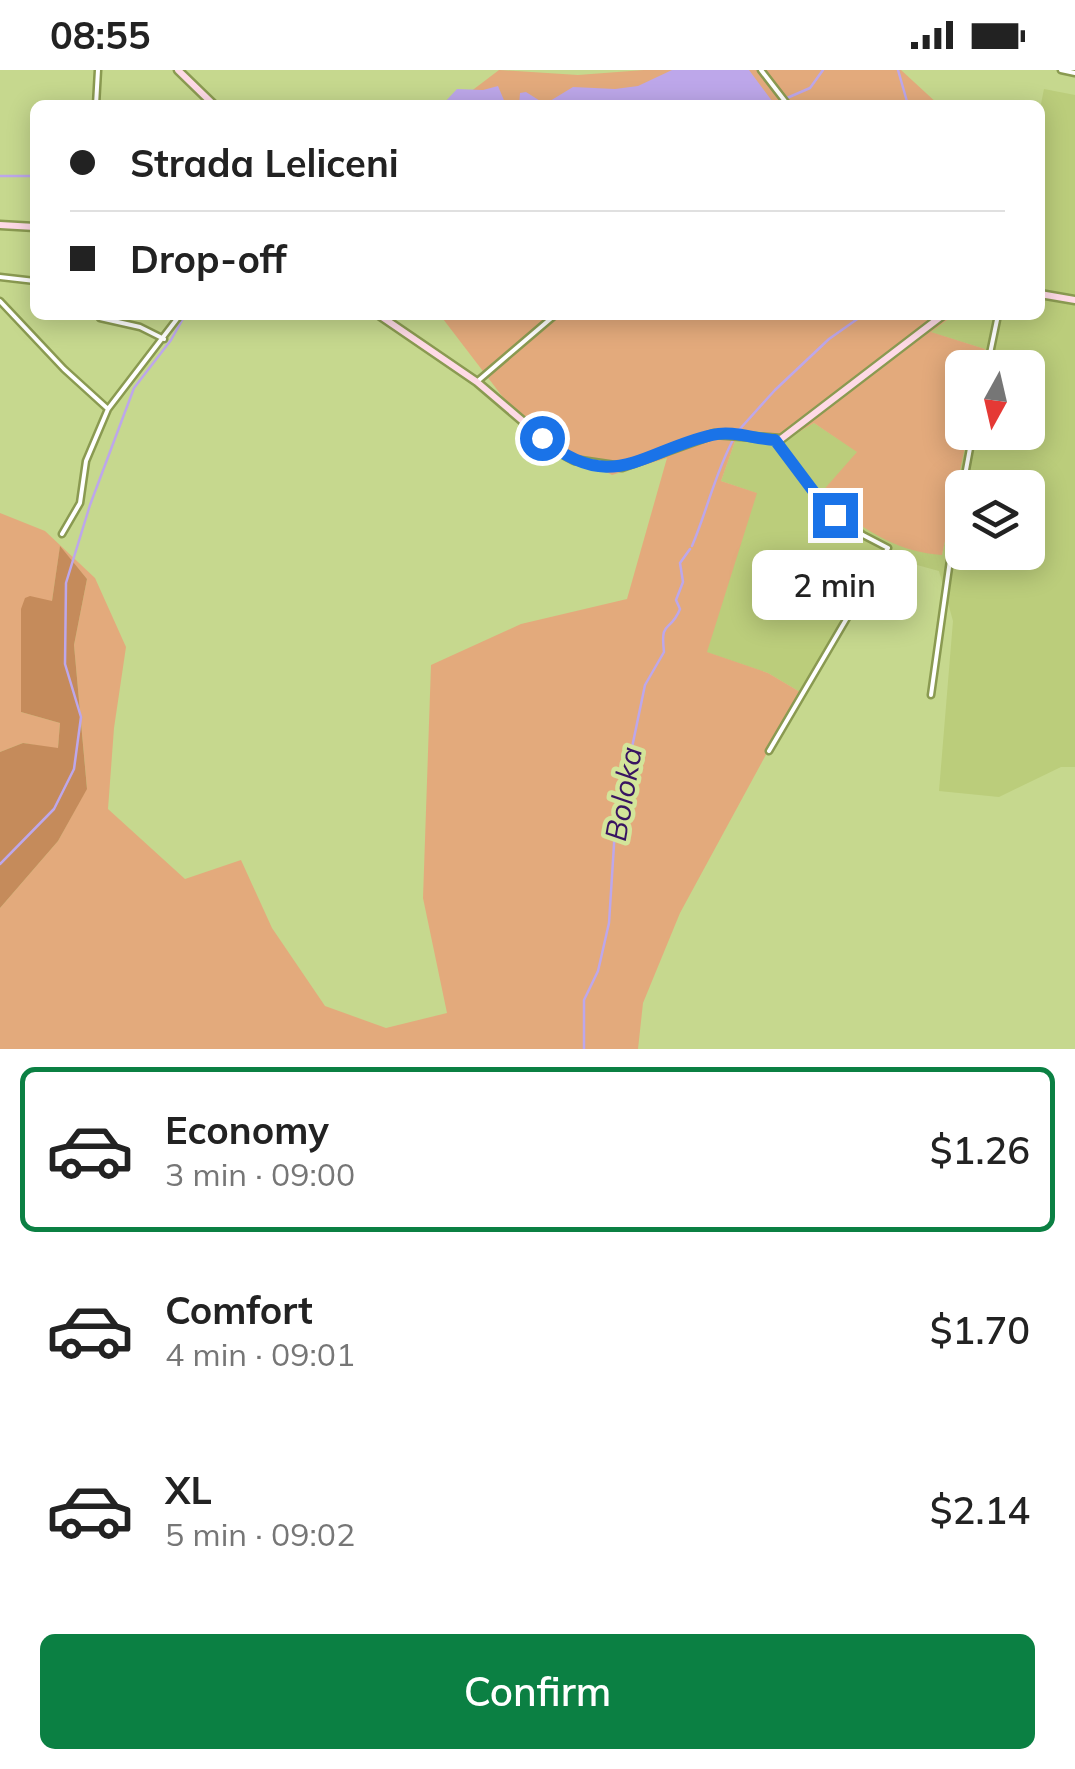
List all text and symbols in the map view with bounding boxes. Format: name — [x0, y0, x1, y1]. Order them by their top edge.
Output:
text: 08:55 — [50, 11, 151, 59]
text: Strada Leliceni — [130, 139, 399, 187]
text: Drop-off — [130, 235, 287, 283]
north arrow — [945, 350, 1045, 450]
map controls — [945, 350, 1045, 570]
route start — [520, 416, 565, 461]
button: layers — [945, 470, 1045, 570]
route end — [813, 493, 858, 538]
callout: 2 min — [752, 550, 918, 620]
text: 2 min — [793, 565, 876, 605]
water label: Boloka — [596, 744, 650, 844]
icon: car — [45, 1105, 135, 1195]
text: Economy — [165, 1106, 329, 1154]
text: $1.26 — [930, 1126, 1030, 1174]
text: 3 min · 09:00 — [165, 1154, 355, 1194]
icon: car — [45, 1285, 135, 1375]
text: Comfort — [165, 1286, 313, 1334]
text: $1.70 — [930, 1306, 1030, 1354]
text: 4 min · 09:01 — [165, 1334, 355, 1374]
icon: car — [45, 1465, 135, 1555]
text: XL — [165, 1466, 212, 1514]
text: $2.14 — [930, 1486, 1030, 1534]
text: 5 min · 09:02 — [165, 1514, 355, 1554]
button: Confirm — [40, 1634, 1035, 1749]

